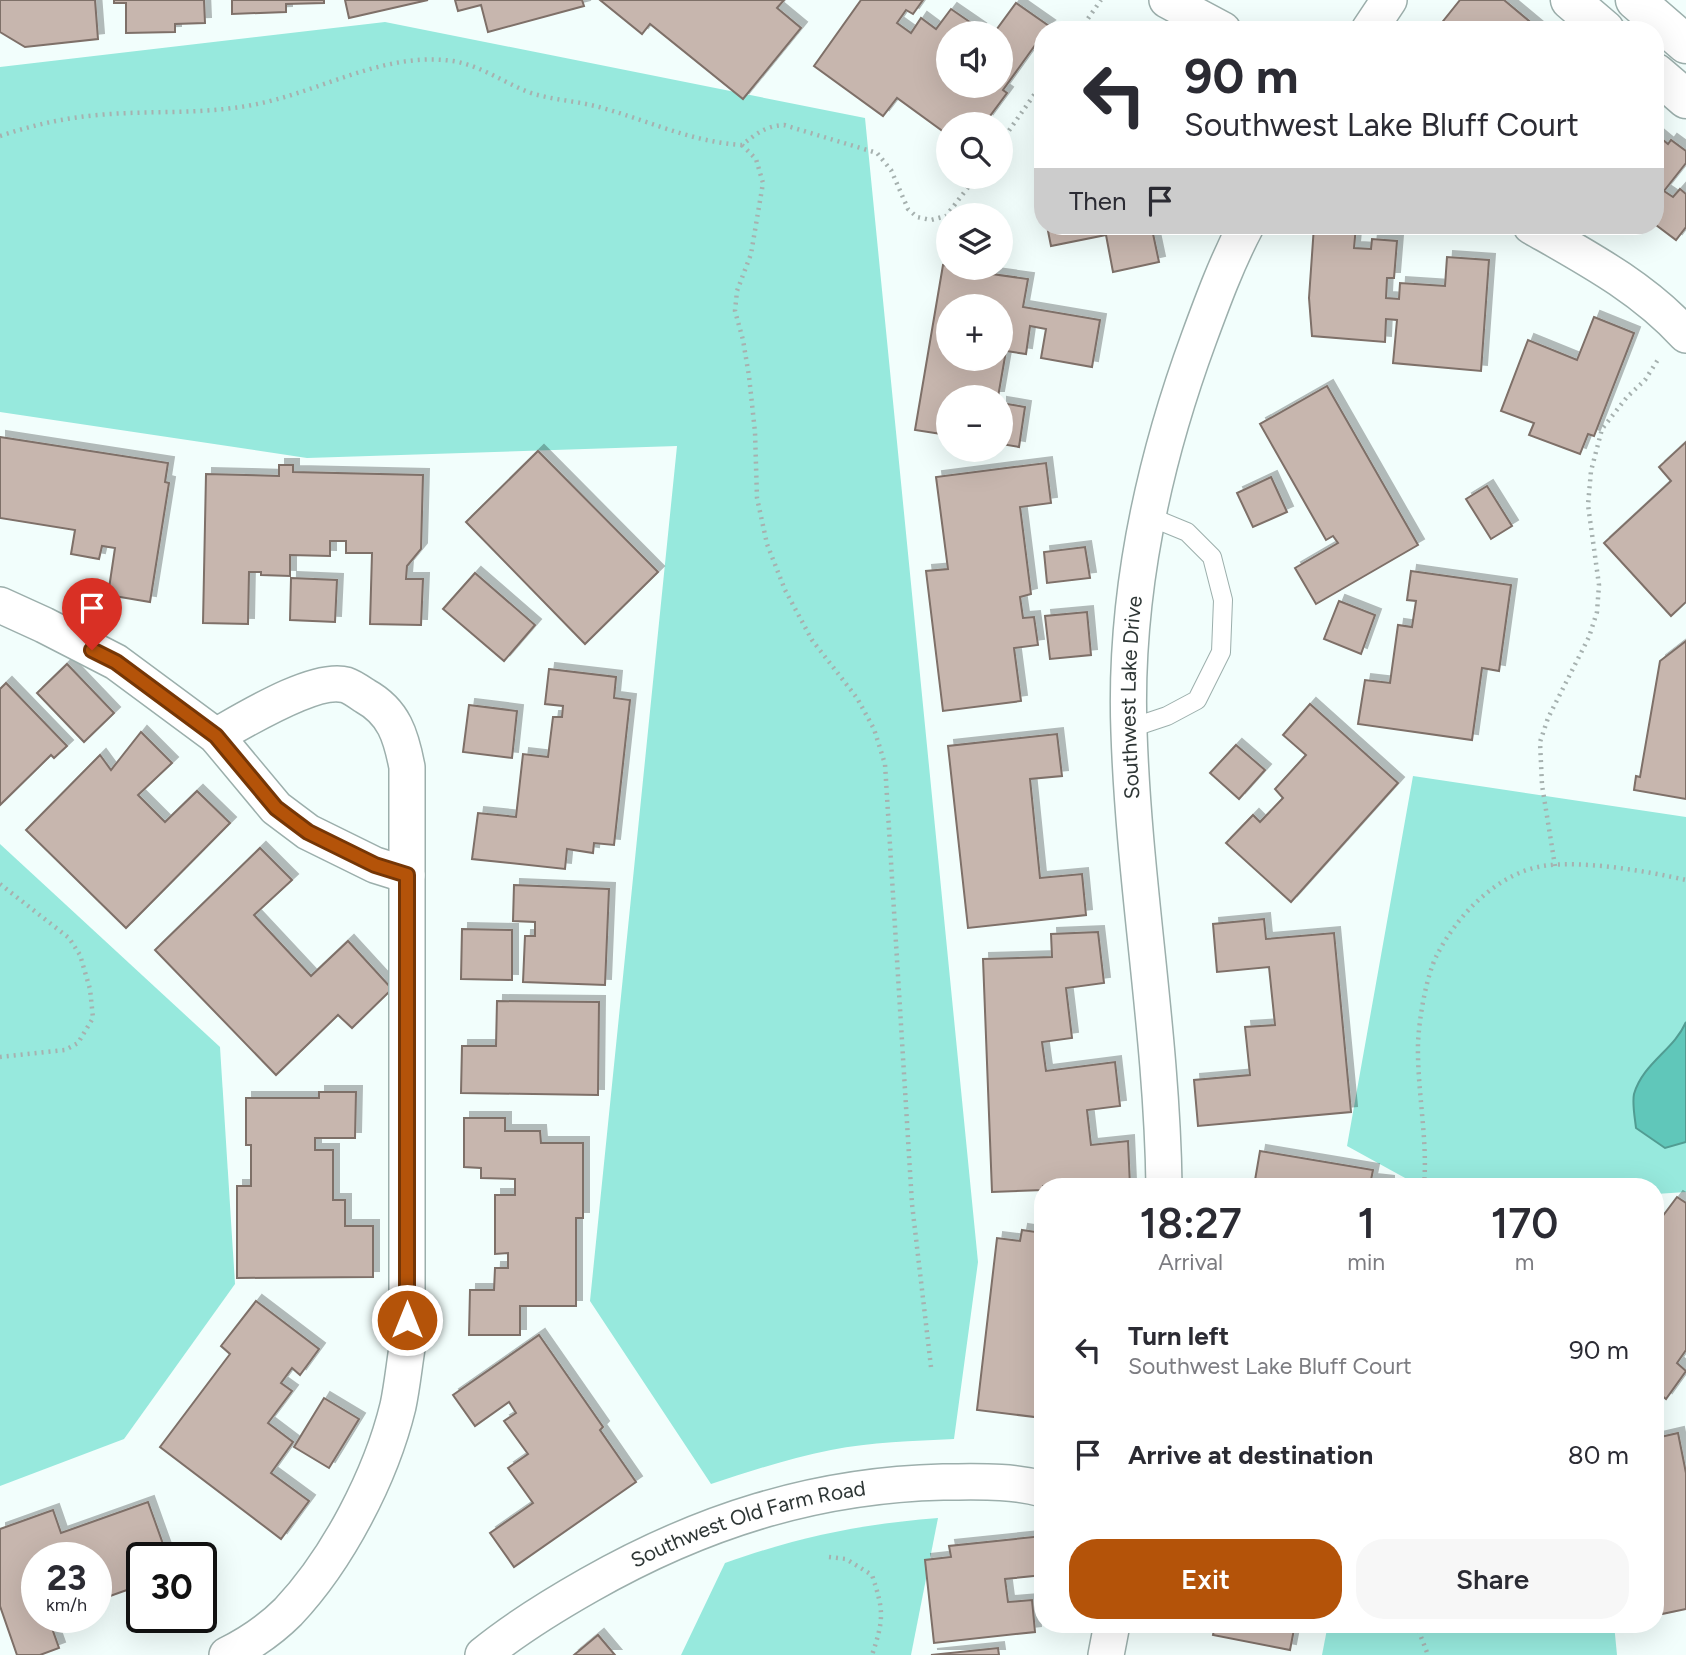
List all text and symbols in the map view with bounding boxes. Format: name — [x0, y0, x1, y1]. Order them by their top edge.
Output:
map controls — [936, 21, 1013, 462]
button: sound — [936, 21, 1013, 98]
text: 90 m — [1184, 46, 1299, 105]
icon: left — [1069, 49, 1160, 140]
text: Southwest Lake Bluff Court — [1184, 106, 1579, 144]
button: search — [936, 112, 1013, 189]
icon: arrive — [1141, 182, 1179, 220]
text: Then — [1069, 185, 1127, 217]
button: layers — [936, 203, 1013, 280]
button: + — [936, 294, 1013, 371]
button: − — [936, 385, 1013, 462]
pin — [62, 578, 122, 650]
icon: arrive — [73, 589, 111, 627]
street label: Southwest Lake Drive — [1115, 594, 1147, 800]
text: 18:27 — [1140, 1198, 1242, 1249]
text: 1 — [1357, 1198, 1375, 1249]
text: 170 — [1491, 1198, 1558, 1249]
text: Arrival — [1158, 1248, 1223, 1276]
text: min — [1347, 1248, 1385, 1276]
text: m — [1515, 1248, 1534, 1276]
position arrow — [370, 1283, 444, 1357]
text: Turn left — [1128, 1320, 1229, 1352]
icon: left — [1069, 1331, 1107, 1369]
text: 90 m — [1569, 1334, 1629, 1366]
text: Southwest Lake Bluff Court — [1128, 1352, 1412, 1380]
icon: arrive — [1069, 1436, 1107, 1474]
text: Arrive at destination — [1128, 1439, 1373, 1471]
text: 80 m — [1568, 1439, 1629, 1471]
street label: Southwest Old Farm Road — [626, 1475, 867, 1573]
button: Exit — [1069, 1539, 1342, 1619]
button: Share — [1356, 1539, 1629, 1619]
speed limit sign: 30 — [126, 1542, 217, 1633]
text: 23 — [47, 1557, 86, 1599]
text: km/h — [46, 1594, 87, 1616]

